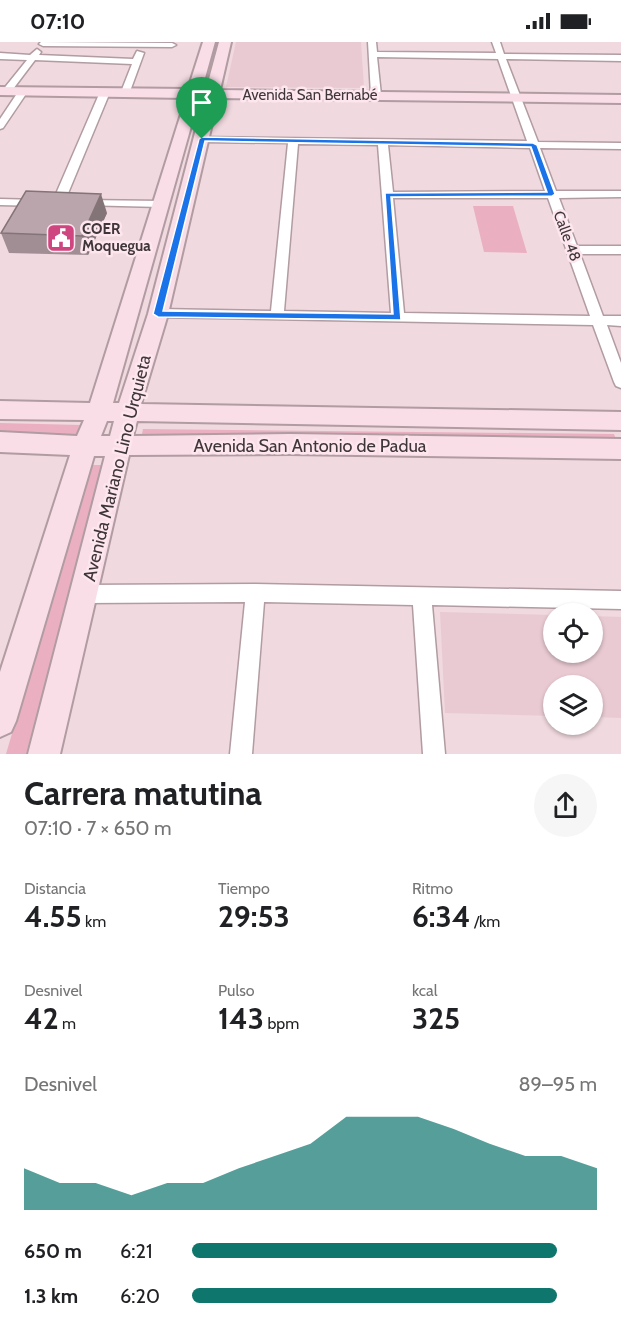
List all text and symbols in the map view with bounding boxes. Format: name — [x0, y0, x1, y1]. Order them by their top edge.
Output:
text: 07:10 — [30, 8, 85, 35]
pin — [176, 77, 227, 139]
icon: arrive — [185, 86, 218, 119]
street label: Avenida San Bernabé — [243, 86, 378, 104]
street label: Calle 48 — [550, 208, 584, 264]
place label: COER Moquegua — [82, 220, 151, 255]
public building icon: COER Moquegua — [45, 222, 77, 254]
street label: Avenida Mariano Lino Urquieta — [78, 352, 156, 583]
street label: Avenida San Antonio de Padua — [194, 435, 427, 457]
map controls — [543, 603, 603, 735]
button: locate — [543, 603, 603, 663]
button: layers — [543, 675, 603, 735]
text: Carrera matutina — [24, 773, 262, 813]
button: share — [534, 774, 597, 837]
text: 07:10 · 7 × 650 m — [24, 816, 172, 840]
text: Distancia — [24, 879, 86, 898]
text: Tiempo — [218, 879, 270, 898]
text: Ritmo — [412, 879, 453, 898]
text: 4.55 — [24, 898, 82, 935]
text: 29:53 — [218, 898, 290, 935]
text: 6:34 — [412, 898, 470, 935]
text: km — [82, 912, 106, 931]
text: /km — [470, 912, 500, 931]
text: Desnivel — [24, 981, 82, 1000]
text: Pulso — [218, 981, 255, 1000]
text: kcal — [412, 981, 438, 1000]
text: 42 — [24, 1000, 59, 1037]
text: 143 — [218, 1000, 264, 1037]
text: 325 — [412, 1000, 460, 1037]
text: m — [59, 1014, 76, 1033]
text: bpm — [264, 1014, 299, 1033]
text: Desnivel — [24, 1072, 97, 1096]
text: 89–95 m — [518, 1072, 597, 1096]
text: 650 m — [24, 1239, 82, 1263]
text: 6:21 — [120, 1239, 153, 1263]
text: 1.3 km — [24, 1284, 78, 1308]
text: 6:20 — [120, 1284, 160, 1308]

